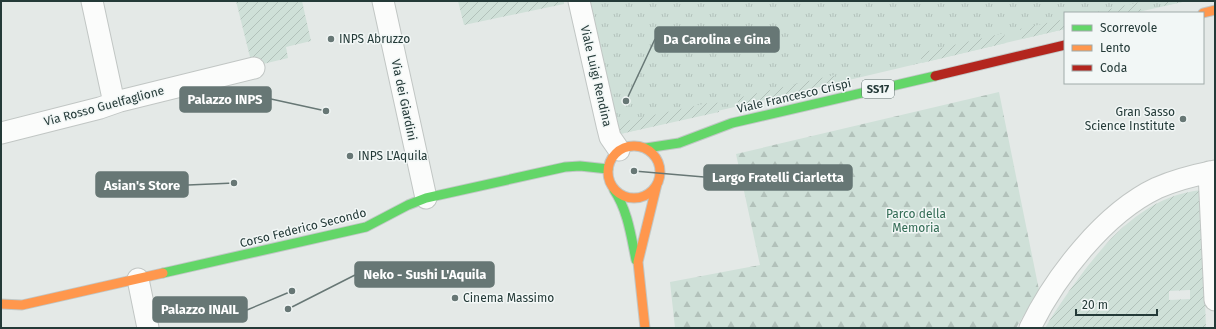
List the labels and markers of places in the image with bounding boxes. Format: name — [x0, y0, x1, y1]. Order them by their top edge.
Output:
callout: Da Carolina e Gina — [655, 27, 779, 52]
place label: INPS Abruzzo — [339, 32, 410, 46]
marker: INPS Abruzzo — [326, 34, 336, 44]
callout: Palazzo INPS — [180, 87, 271, 112]
place label: Gran Sasso Science Institute — [1085, 105, 1175, 133]
marker: Gran Sasso Science Institute — [1178, 114, 1188, 124]
place label: INPS L'Aquila — [358, 149, 428, 163]
marker: INPS L'Aquila — [345, 151, 355, 161]
callout: Largo Fratelli Ciarletta — [704, 165, 852, 190]
callout: Asian's Store — [96, 172, 188, 197]
callout: Neko - Sushi L'Aquila — [355, 262, 494, 287]
place label: Cinema Massimo — [463, 291, 554, 305]
marker: Cinema Massimo — [450, 293, 460, 303]
callout: Palazzo INAIL — [153, 297, 247, 322]

